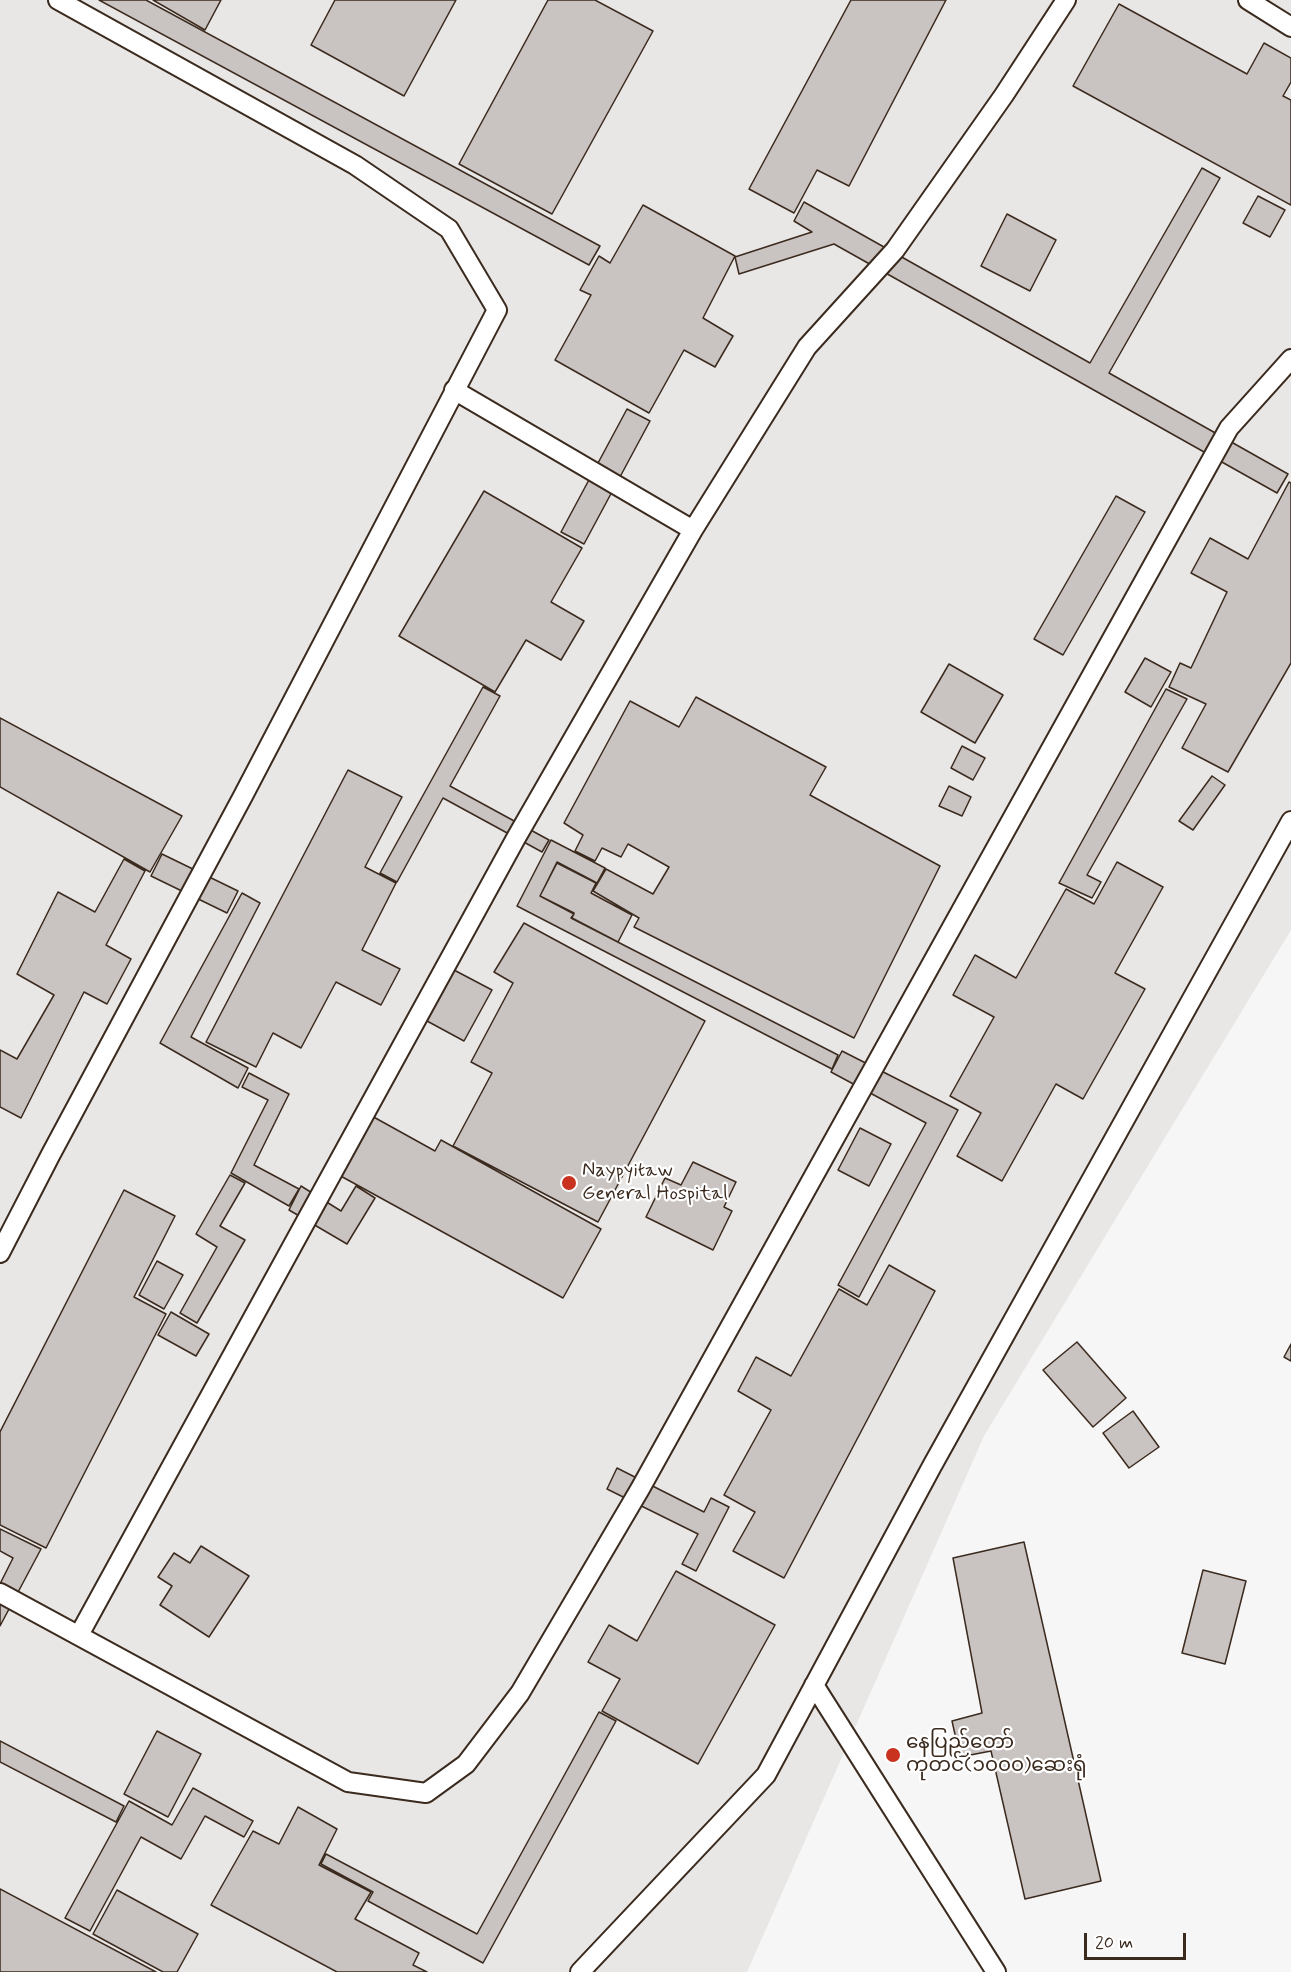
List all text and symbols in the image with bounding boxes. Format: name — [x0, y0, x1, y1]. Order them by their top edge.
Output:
place label: Naypyitaw General Hospital — [582, 1160, 728, 1207]
marker: Naypyitaw General Hospital — [560, 1174, 578, 1192]
place label: နေပြည်တော် ကုတင်(၁၀၀၀)ဆေးရုံ — [906, 1732, 1087, 1779]
marker: နေပြည်တော် ကုတင်(၁၀၀၀)ဆေးရုံ — [884, 1746, 902, 1764]
scale bar — [1087, 1921, 1189, 1959]
text: 20 m — [1095, 1931, 1133, 1955]

